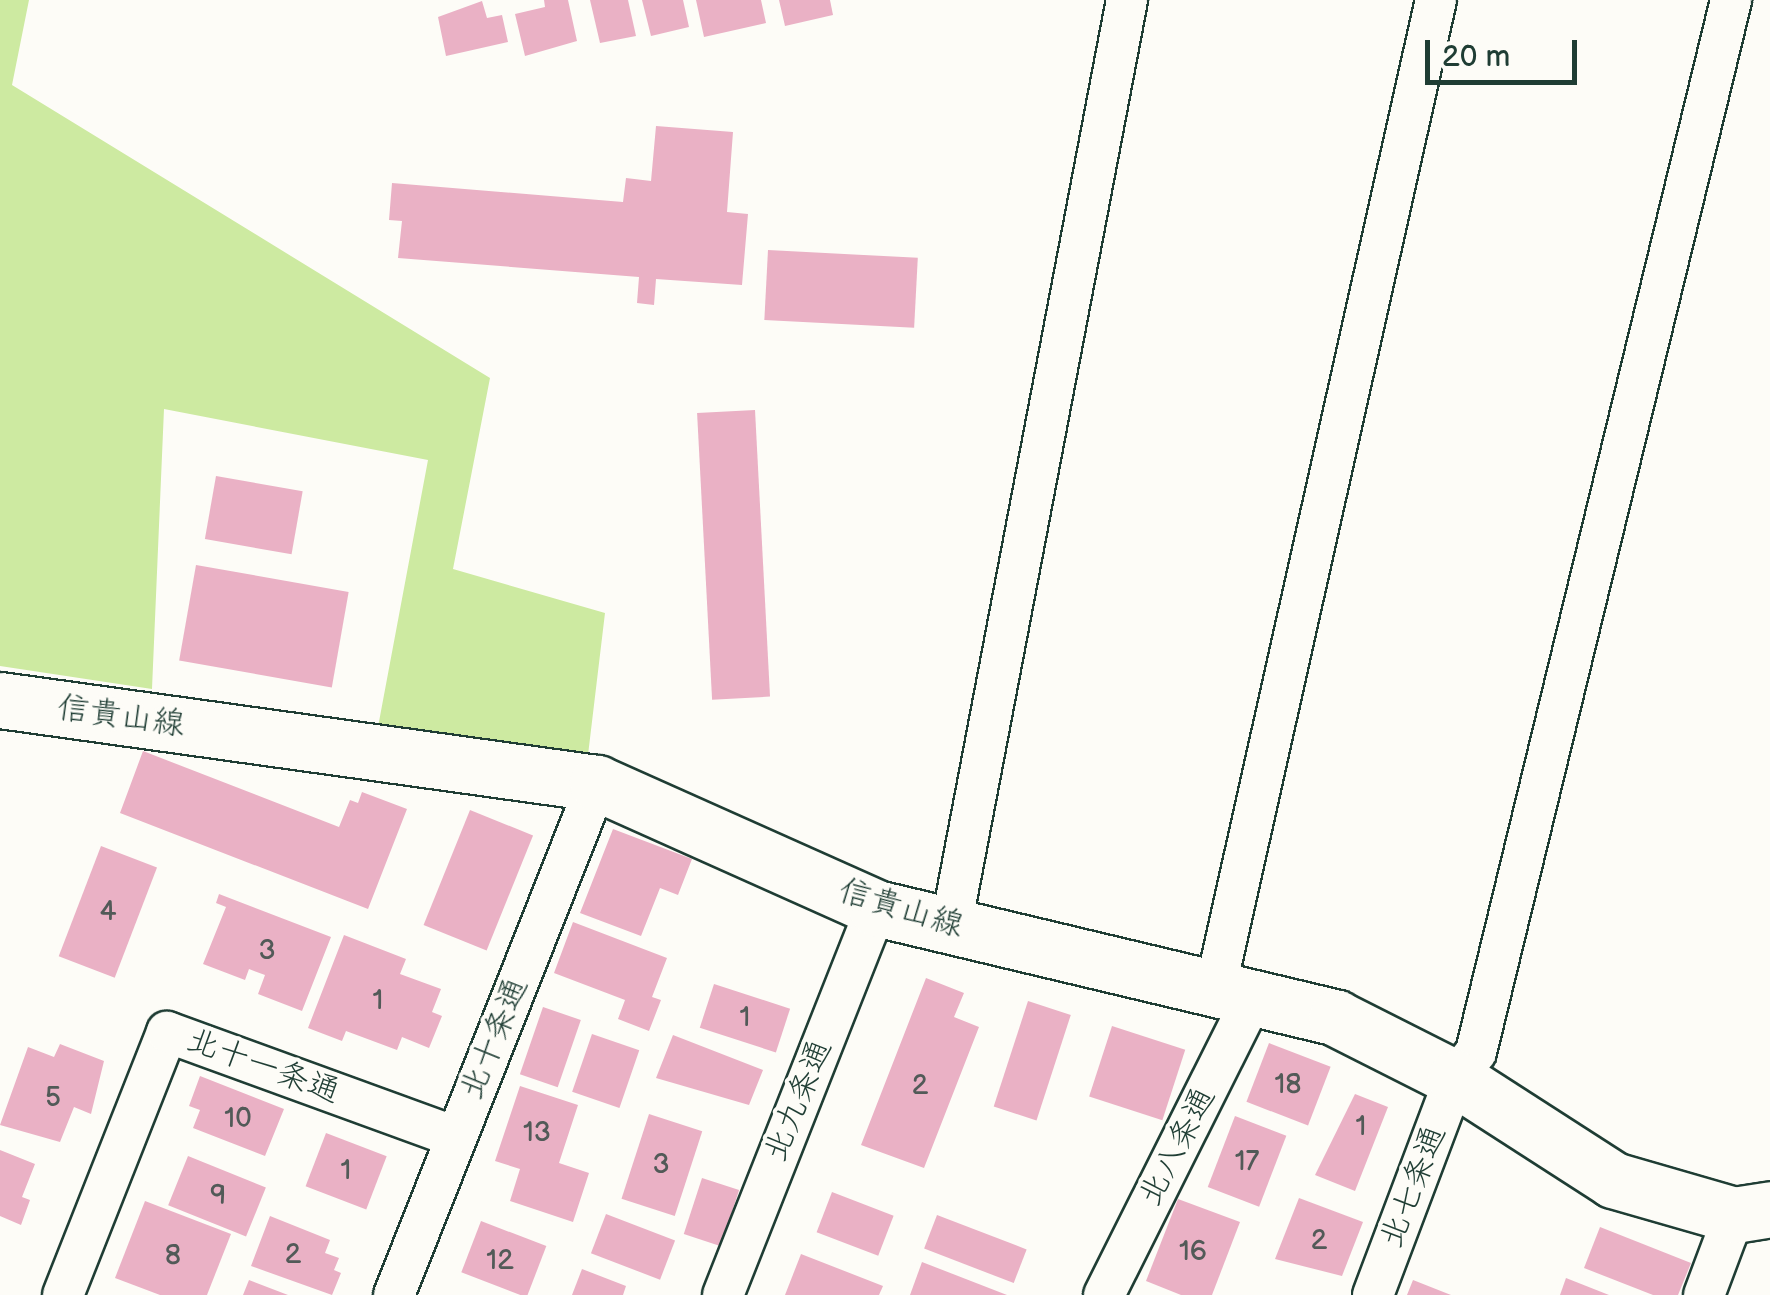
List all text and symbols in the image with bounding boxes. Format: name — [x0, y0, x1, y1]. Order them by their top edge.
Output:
scale bar — [1430, 20, 1582, 82]
text: 20 m — [1442, 39, 1510, 75]
street label: 信貴山線 — [55, 689, 187, 745]
street label: 信貴山線 — [834, 872, 968, 946]
house number: 4 — [99, 895, 117, 929]
house number: 3 — [258, 934, 276, 968]
street label: 北十条通 — [453, 972, 537, 1106]
house number: 1 — [373, 984, 383, 1018]
house number: 1 — [740, 1001, 750, 1035]
street label: 北十一条通 — [181, 1022, 345, 1112]
street label: 北九条通 — [757, 1034, 841, 1168]
house number: 18 — [1274, 1068, 1302, 1102]
house number: 2 — [912, 1069, 928, 1103]
house number: 5 — [45, 1081, 61, 1115]
street label: 北八条通 — [1132, 1081, 1224, 1213]
house number: 10 — [224, 1102, 252, 1136]
house number: 1 — [1356, 1110, 1366, 1144]
house number: 13 — [523, 1116, 551, 1150]
street label: 北七条通 — [1373, 1120, 1455, 1254]
house number: 17 — [1235, 1145, 1259, 1179]
house number: 3 — [652, 1148, 670, 1182]
house number: 1 — [341, 1154, 351, 1188]
house number: 9 — [210, 1179, 226, 1213]
house number: 2 — [1311, 1224, 1327, 1258]
house number: 16 — [1179, 1235, 1207, 1269]
house number: 2 — [285, 1238, 301, 1272]
house number: 8 — [165, 1239, 181, 1273]
house number: 12 — [486, 1244, 514, 1278]

